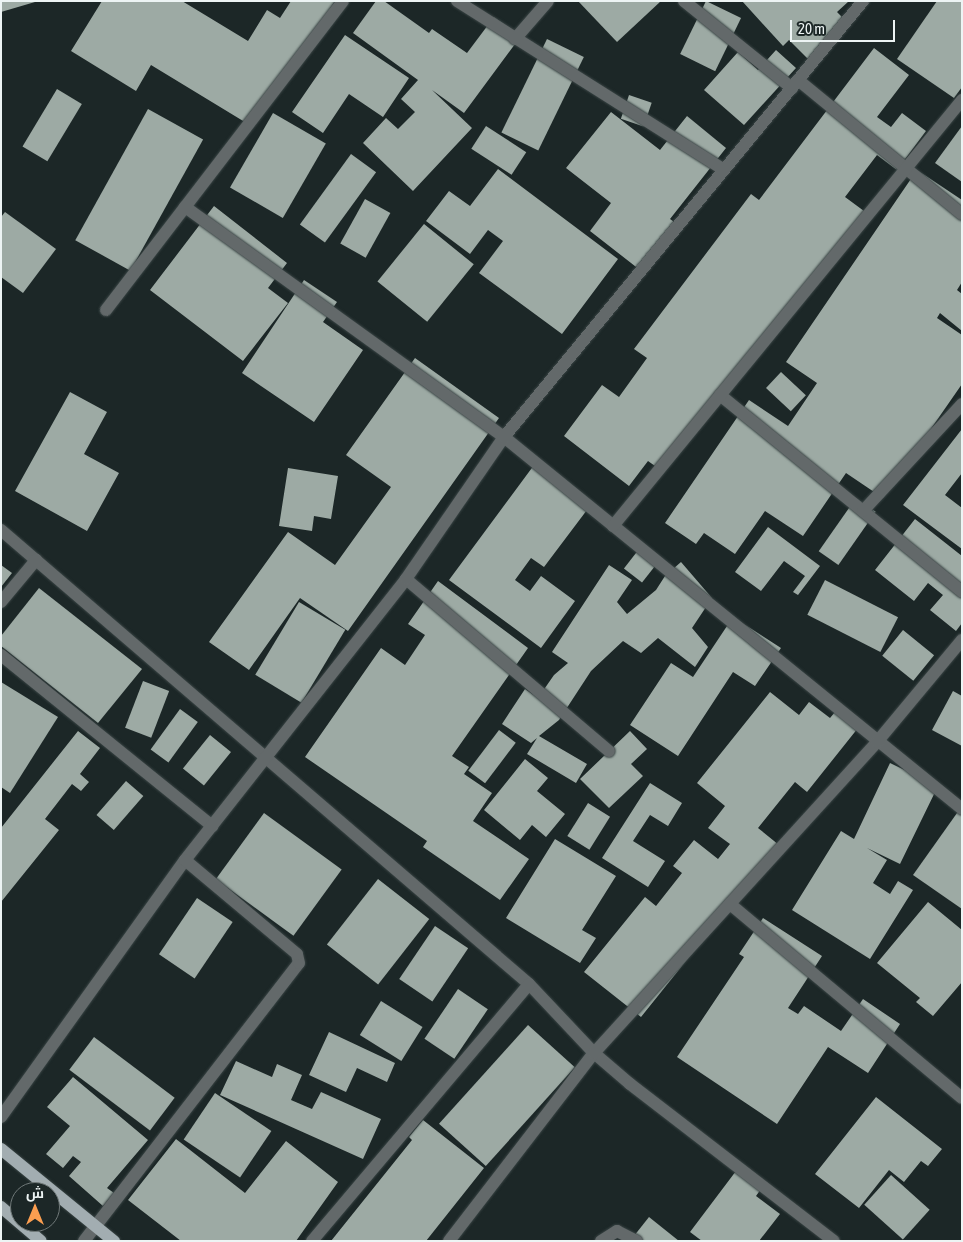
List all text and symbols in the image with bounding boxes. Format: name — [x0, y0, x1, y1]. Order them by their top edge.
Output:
scale bar — [793, 10, 898, 42]
text: 20 m — [798, 20, 825, 37]
north arrow — [10, 1182, 60, 1232]
text: ش — [26, 1185, 44, 1201]

